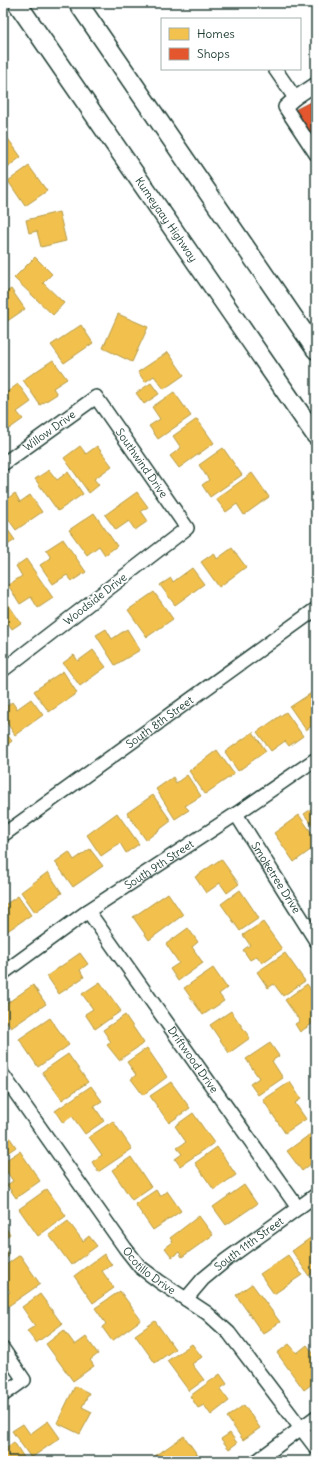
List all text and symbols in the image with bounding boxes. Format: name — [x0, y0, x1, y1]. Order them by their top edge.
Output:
legend — [161, 18, 301, 70]
text: Homes — [197, 26, 235, 41]
text: Shops — [197, 46, 230, 61]
street label: Kumeyaay Highway — [132, 174, 201, 265]
street label: Willow Drive — [20, 407, 78, 454]
street label: Southwind Drive — [113, 426, 171, 500]
street label: Woodside Drive — [60, 570, 130, 628]
street label: South 8th Street — [123, 693, 196, 751]
street label: South 9th Street — [122, 837, 196, 892]
street label: Smoketree Drive — [248, 839, 304, 916]
street label: Driftwood Drive — [165, 1024, 221, 1096]
street label: South 11th Street — [211, 1214, 286, 1274]
street label: Ocotillo Drive — [120, 1244, 178, 1297]

